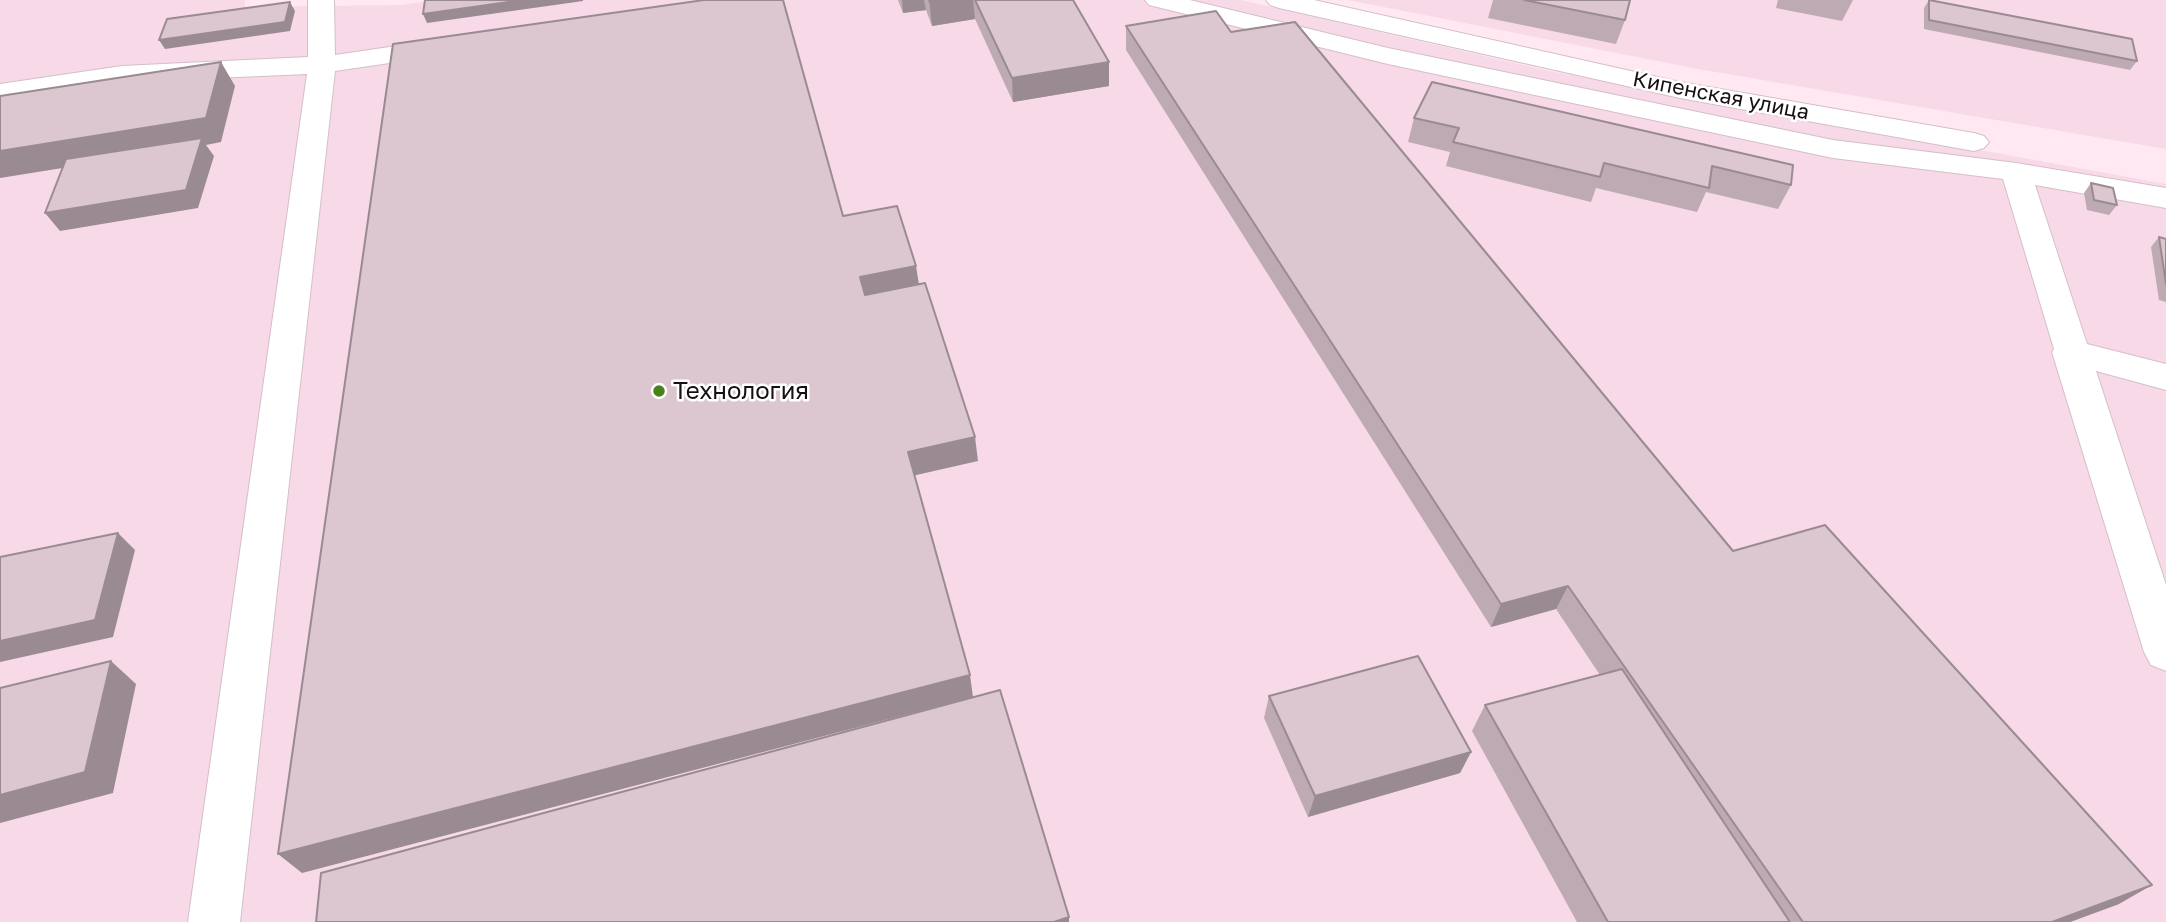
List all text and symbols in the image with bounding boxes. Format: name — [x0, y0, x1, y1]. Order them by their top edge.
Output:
street label: Кипенская улица — [1631, 67, 1811, 125]
place label: Технология — [673, 377, 809, 405]
marker: Технология — [651, 383, 667, 399]

